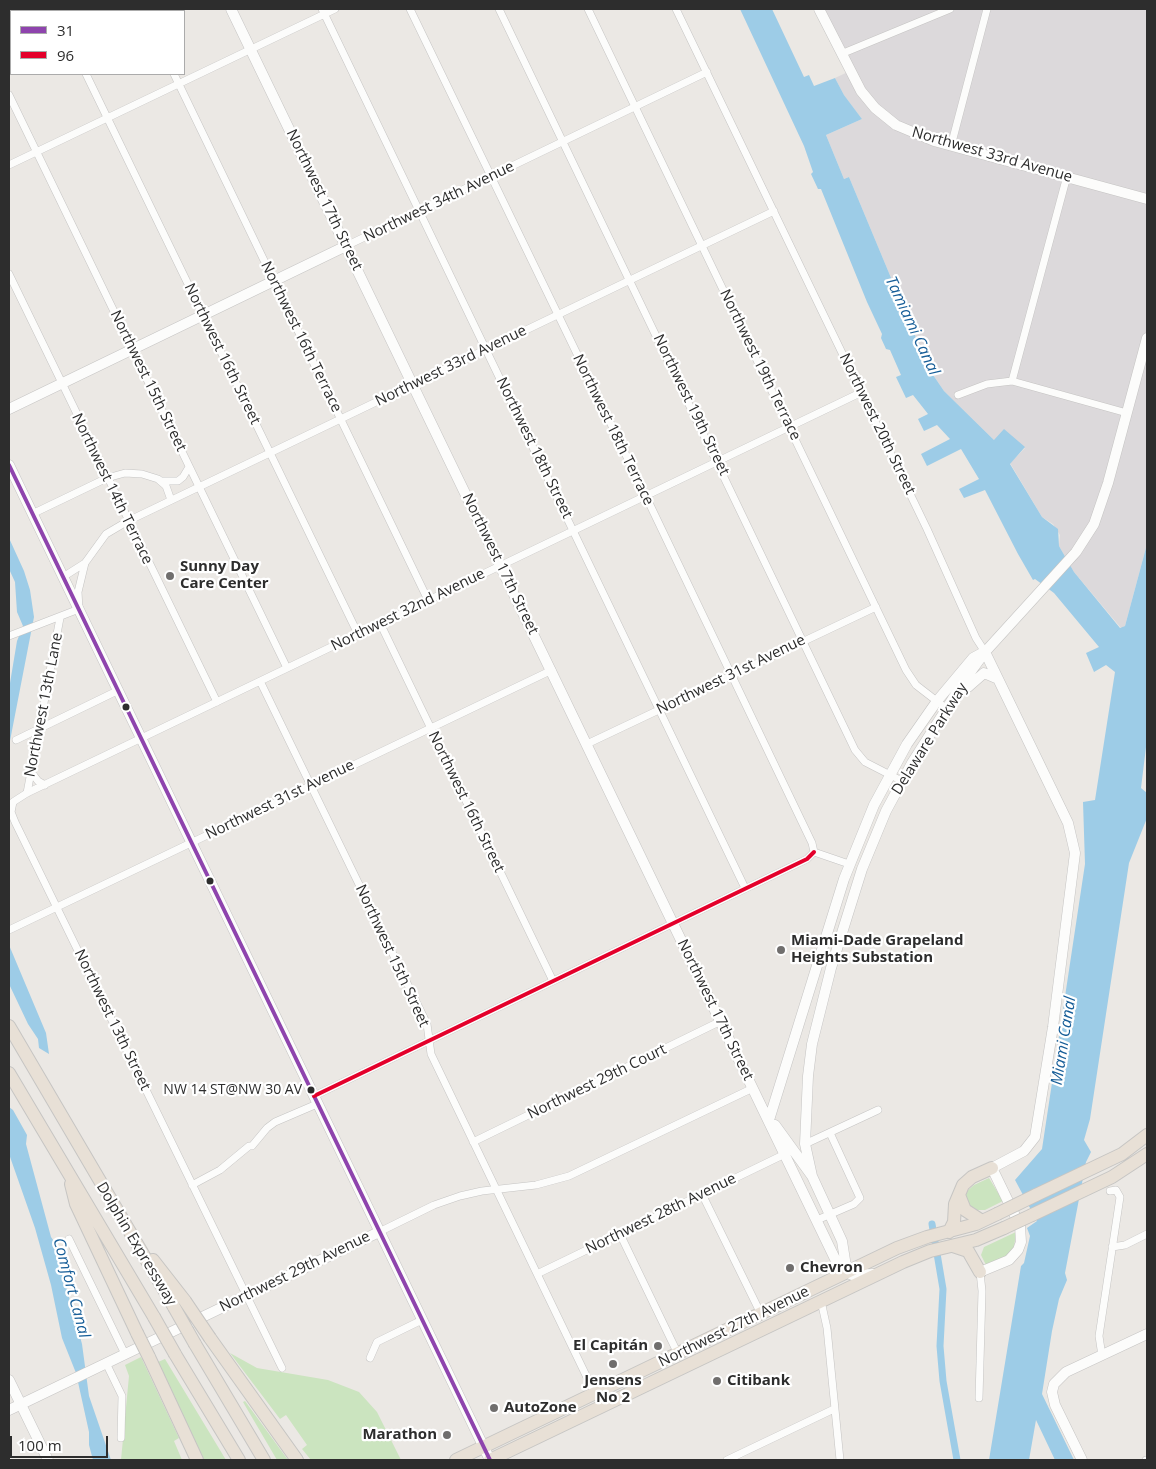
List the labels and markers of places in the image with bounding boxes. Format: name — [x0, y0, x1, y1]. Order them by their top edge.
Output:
place label: Sunny Day Care Center — [180, 558, 269, 593]
marker: Sunny Day Care Center — [164, 570, 176, 582]
unlabelled marker — [121, 702, 131, 712]
unlabelled marker — [205, 876, 215, 886]
place label: Miami-Dade Grapeland Heights Substation — [791, 932, 963, 967]
marker: Miami-Dade Grapeland Heights Substation — [775, 944, 787, 956]
place label: NW 14 ST@NW 30 AV — [163, 1082, 302, 1098]
marker: NW 14 ST@NW 30 AV — [306, 1085, 316, 1095]
place label: Chevron — [800, 1259, 863, 1277]
marker: Chevron — [784, 1262, 796, 1274]
place label: El Capitán — [573, 1337, 648, 1355]
marker: El Capitán — [652, 1340, 664, 1352]
marker: Jensens No 2 — [607, 1358, 619, 1370]
place label: Jensens No 2 — [584, 1372, 642, 1407]
place label: Citibank — [727, 1372, 790, 1390]
marker: Citibank — [711, 1375, 723, 1387]
place label: AutoZone — [504, 1399, 577, 1417]
marker: AutoZone — [488, 1402, 500, 1414]
place label: Marathon — [362, 1426, 437, 1444]
marker: Marathon — [441, 1429, 453, 1441]

